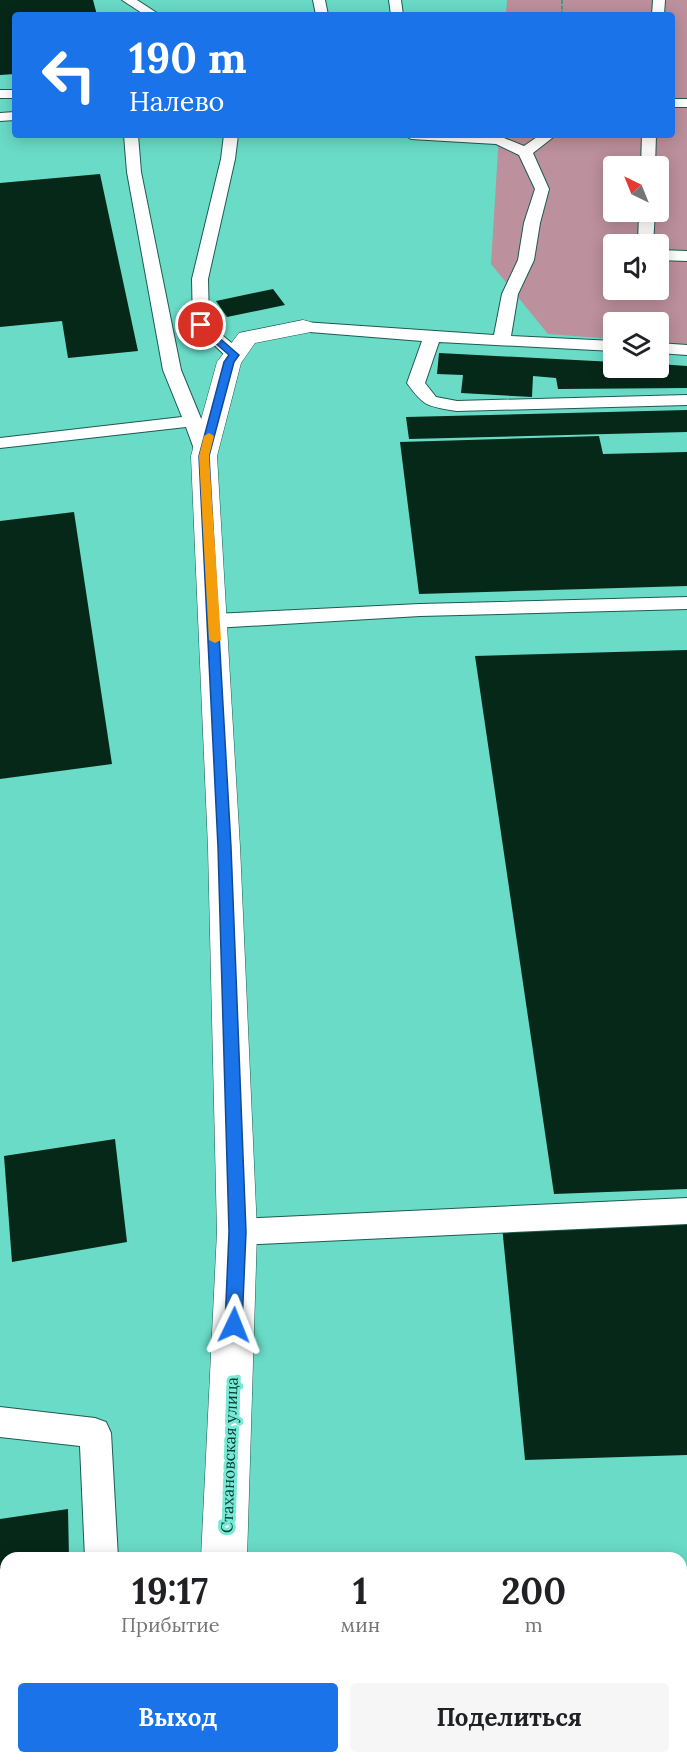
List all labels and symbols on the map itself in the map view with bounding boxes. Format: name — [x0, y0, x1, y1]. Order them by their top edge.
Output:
north arrow — [603, 156, 669, 222]
pin — [175, 299, 226, 350]
position arrow — [202, 1293, 266, 1357]
street label: Стахановская улица — [216, 1377, 242, 1533]

